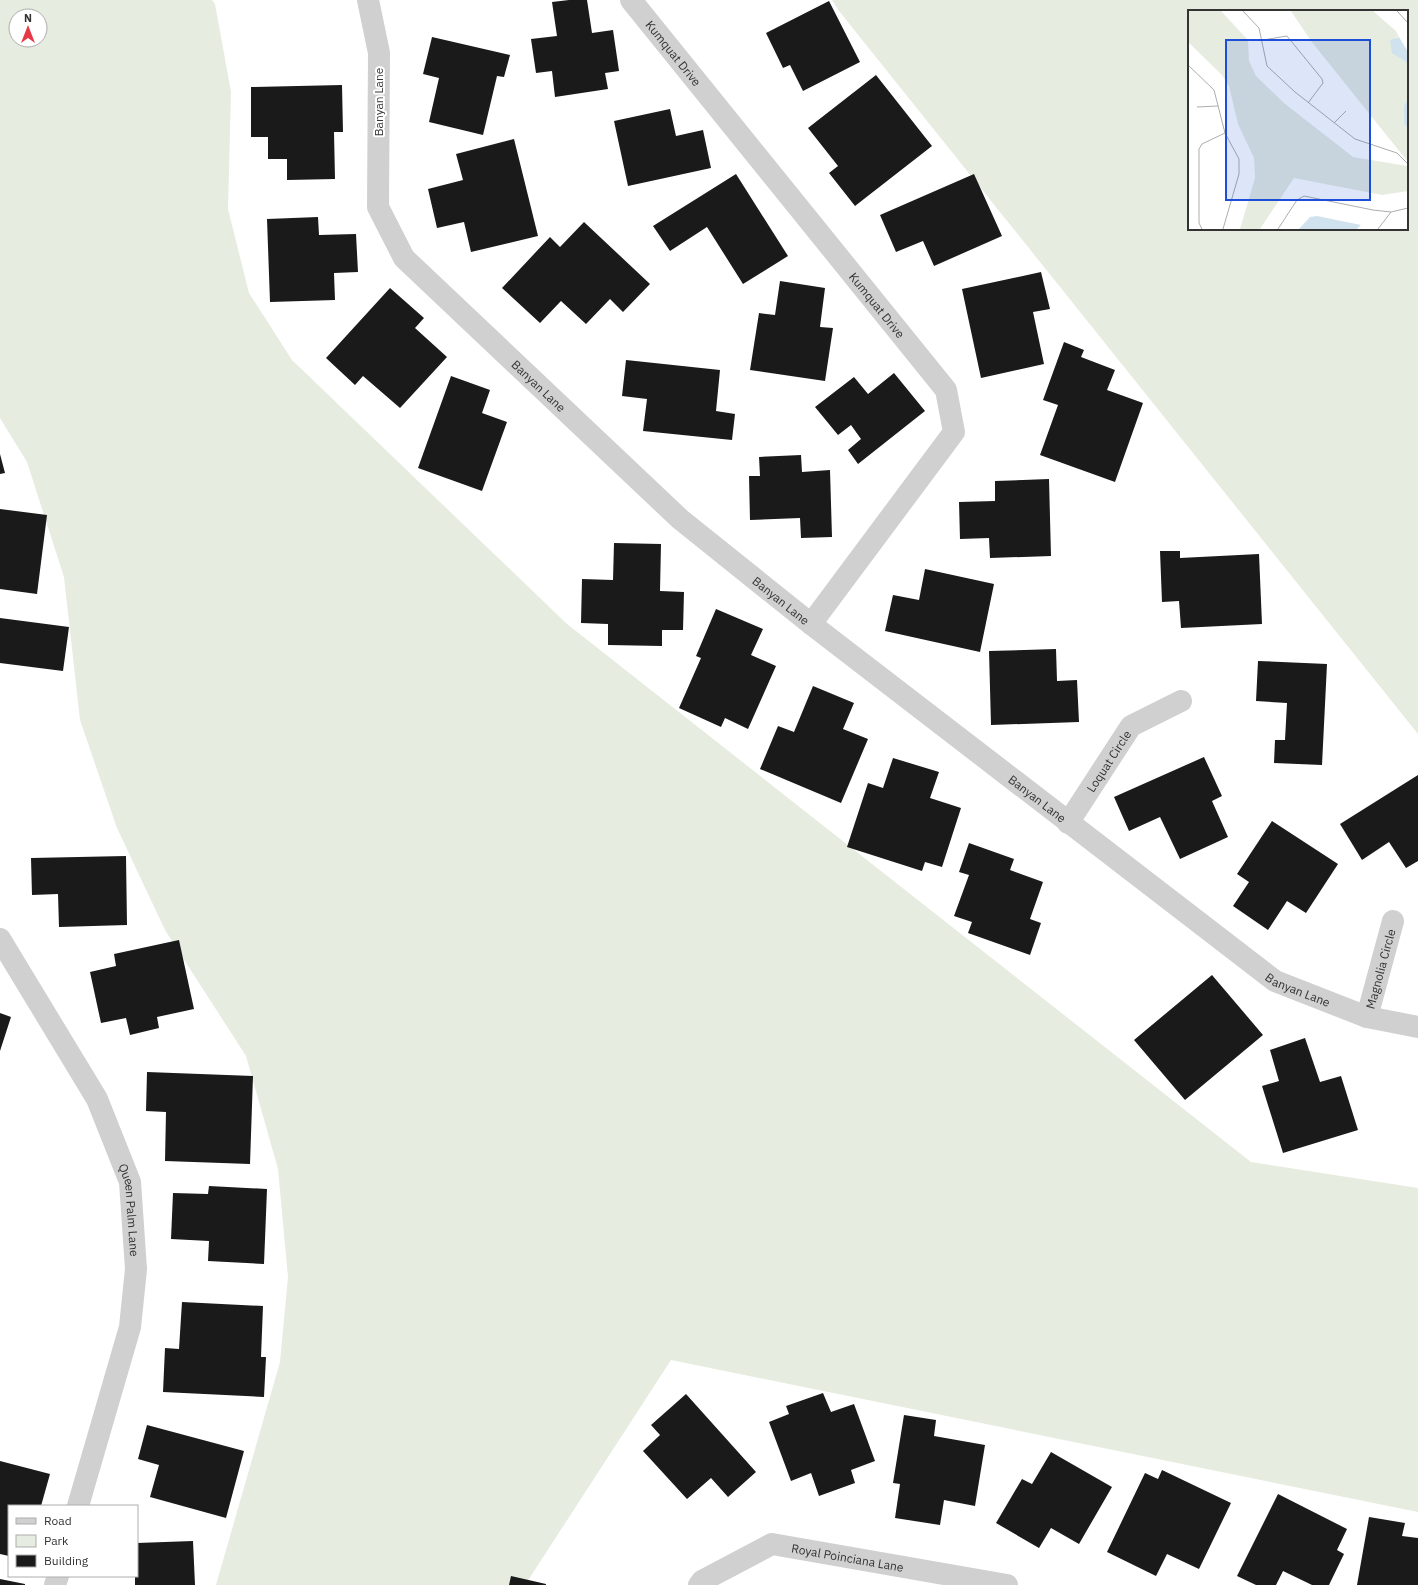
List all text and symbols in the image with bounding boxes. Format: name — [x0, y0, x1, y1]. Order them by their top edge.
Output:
north arrow — [8, 8, 48, 48]
inset map — [1188, 10, 1408, 230]
text: N — [24, 11, 32, 25]
street label: Kumquat Drive — [643, 17, 705, 89]
street label: Banyan Lane — [371, 67, 386, 136]
street label: Kumquat Drive — [846, 269, 909, 341]
street label: Banyan Lane — [509, 356, 569, 415]
street label: Banyan Lane — [750, 573, 813, 628]
street label: Loquat Circle — [1083, 727, 1134, 795]
street label: Banyan Lane — [1006, 771, 1070, 825]
street label: Magnolia Circle — [1362, 927, 1398, 1010]
street label: Banyan Lane — [1263, 969, 1333, 1010]
street label: Queen Palm Lane — [116, 1161, 143, 1257]
legend — [8, 1505, 138, 1577]
text: Road — [44, 1513, 72, 1528]
text: Park — [44, 1533, 69, 1548]
street label: Royal Poinciana Lane — [790, 1540, 905, 1574]
text: Building — [44, 1553, 89, 1568]

